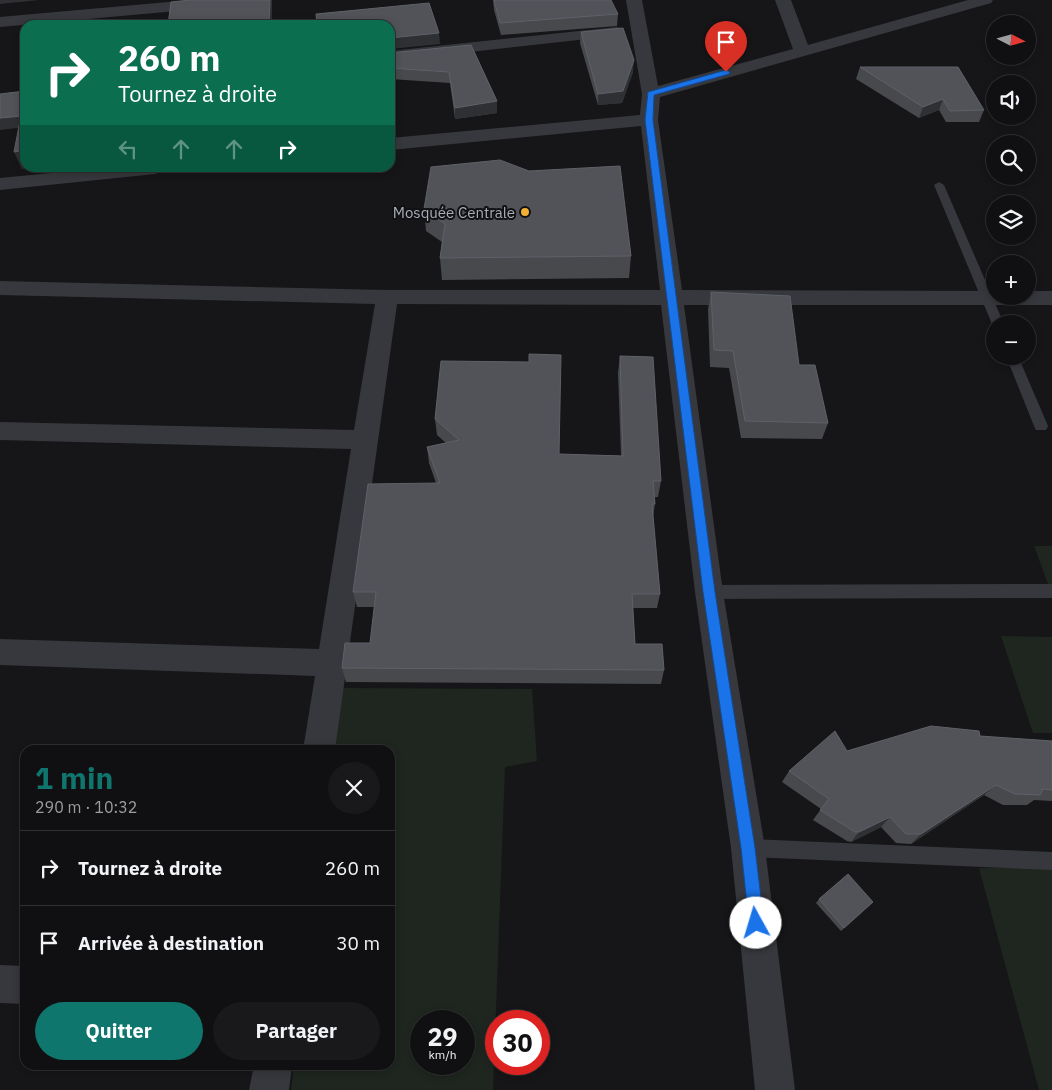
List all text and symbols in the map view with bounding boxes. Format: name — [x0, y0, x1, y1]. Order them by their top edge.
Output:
north arrow — [986, 15, 1036, 65]
map controls — [986, 15, 1036, 365]
pin — [705, 21, 747, 72]
icon: arrive — [712, 28, 740, 56]
text: 260 m — [118, 35, 221, 81]
icon: right — [35, 40, 100, 105]
button: sound — [986, 75, 1036, 125]
text: Tournez à droite — [118, 79, 277, 108]
icon: left — [114, 135, 142, 163]
icon: ahead — [167, 135, 195, 163]
icon: ahead — [220, 135, 248, 163]
icon: right — [273, 135, 301, 163]
button: search — [986, 135, 1036, 185]
button: layers — [986, 195, 1036, 245]
place label: Mosquée Centrale — [393, 203, 515, 222]
marker: Mosquée Centrale — [519, 206, 531, 218]
button: + — [986, 255, 1036, 305]
button: − — [986, 315, 1036, 365]
text: 1 min — [35, 758, 113, 797]
button: close — [328, 762, 380, 814]
text: 290 m · 10:32 — [35, 797, 137, 817]
icon: right — [35, 854, 63, 882]
text: Tournez à droite — [78, 856, 222, 880]
text: 260 m — [325, 856, 380, 880]
position arrow — [729, 896, 781, 948]
icon: arrive — [35, 929, 63, 957]
text: Arrivée à destination — [78, 931, 264, 955]
text: 30 m — [336, 931, 380, 955]
button: Quitter — [35, 1002, 203, 1060]
button: Partager — [213, 1002, 380, 1060]
speed limit sign: 30 — [485, 1010, 550, 1075]
text: 29 — [427, 1020, 458, 1053]
text: km/h — [428, 1047, 457, 1062]

